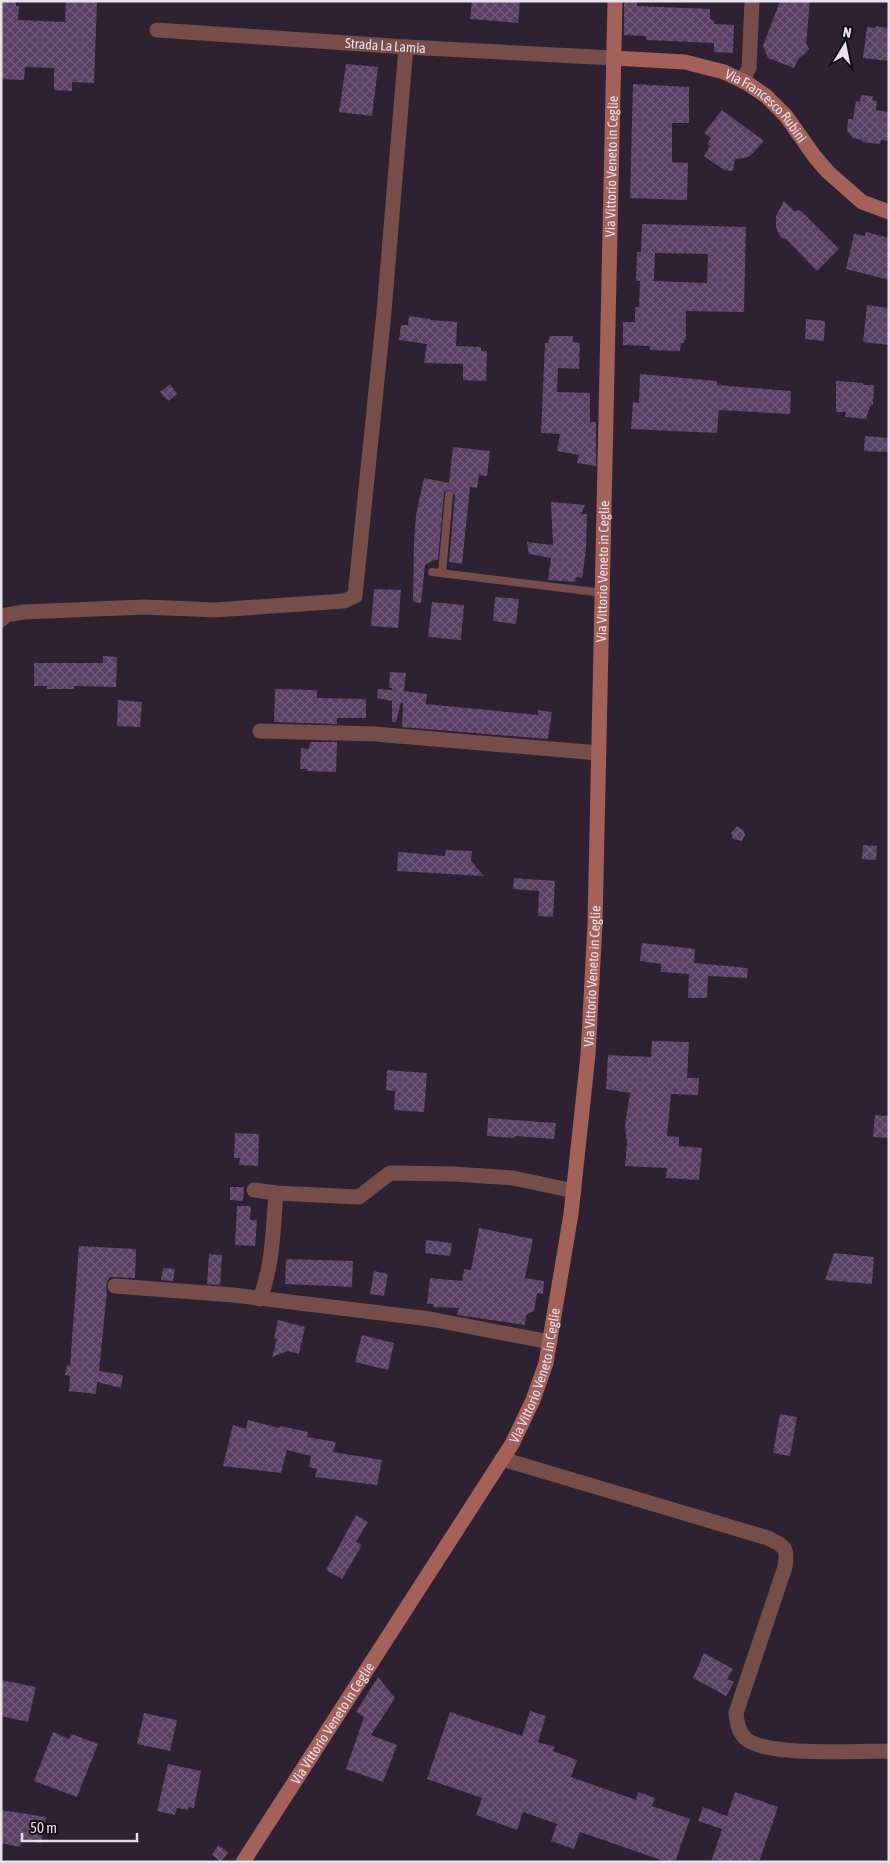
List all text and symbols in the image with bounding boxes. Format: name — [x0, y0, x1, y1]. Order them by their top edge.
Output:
north arrow — [820, 20, 870, 70]
text: N — [842, 24, 853, 41]
street label: Strada La Lamia — [345, 35, 426, 56]
street label: Via Francesco Rubini — [722, 66, 810, 145]
street label: Via Vittorio Veneto in Ceglie — [602, 96, 621, 237]
street label: Via Vittorio Veneto in Ceglie — [593, 500, 612, 642]
street label: Via Vittorio Veneto in Ceglie — [580, 905, 603, 1047]
street label: Via Vittorio Veneto in Ceglie — [506, 1307, 563, 1445]
street label: Via Vittorio Veneto in Ceglie — [287, 1659, 377, 1787]
scale bar — [22, 1810, 138, 1842]
text: 50 m — [30, 1819, 57, 1836]

